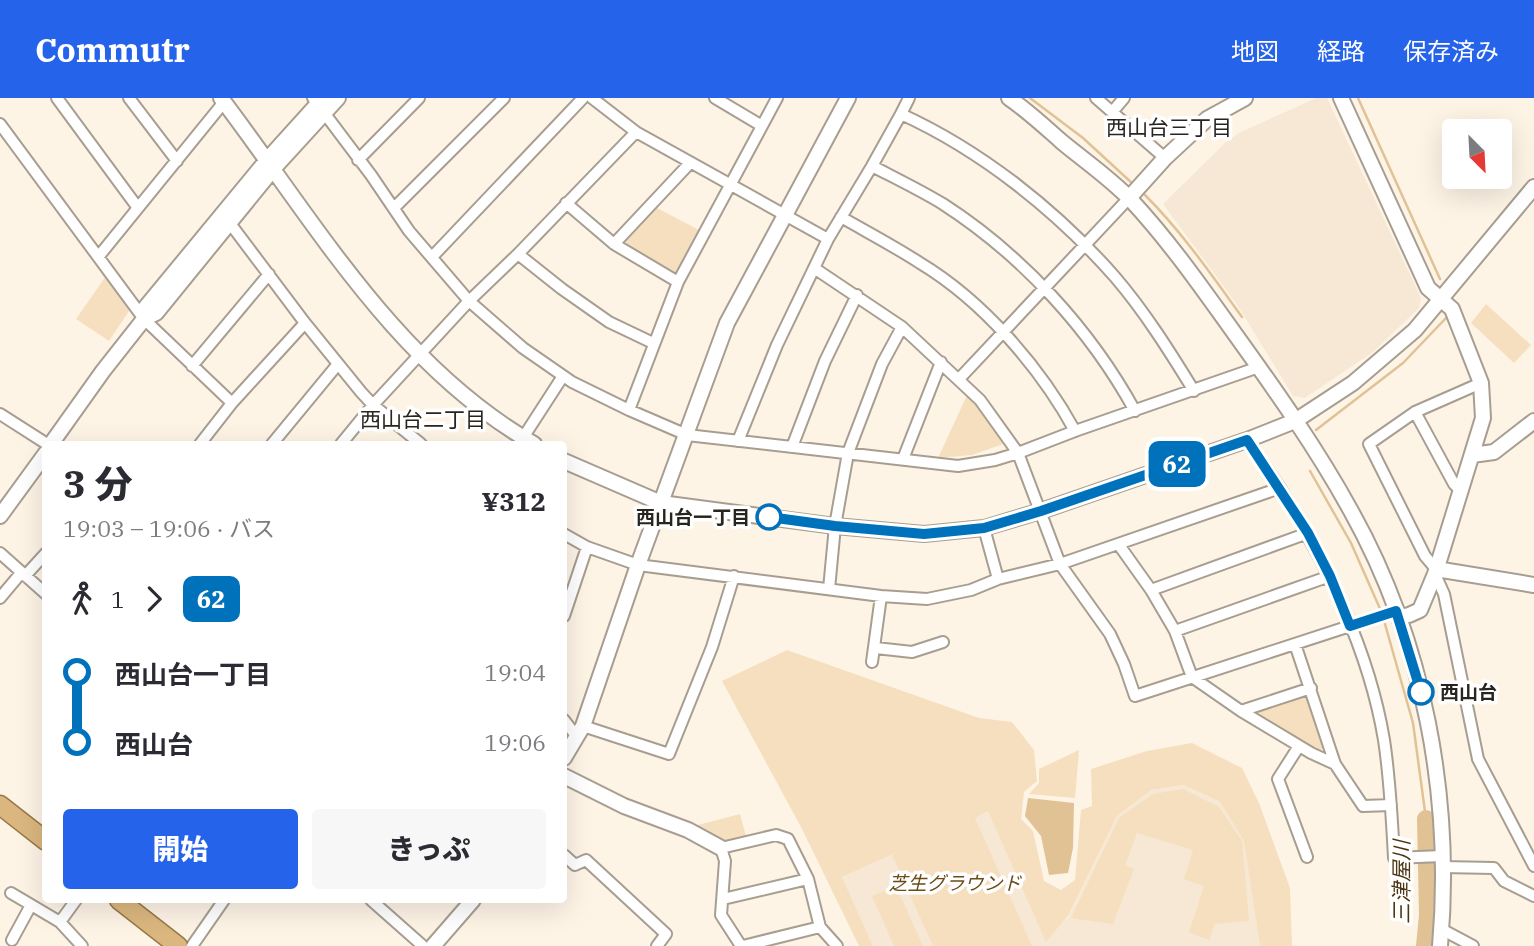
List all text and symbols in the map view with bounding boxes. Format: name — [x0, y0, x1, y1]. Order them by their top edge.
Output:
text: Commutr — [35, 28, 190, 71]
text: 地図 — [1231, 35, 1279, 67]
text: 経路 — [1317, 35, 1365, 67]
text: 保存済み — [1403, 35, 1499, 67]
district label: 西山台三丁目 — [1106, 113, 1232, 141]
north arrow — [1442, 119, 1512, 189]
map controls — [1442, 119, 1512, 189]
district label: 西山台二丁目 — [360, 405, 486, 433]
line badge: 62 — [1146, 441, 1208, 487]
text: 62 — [1163, 448, 1191, 480]
text: 3 分 — [63, 459, 133, 508]
text: ¥312 — [481, 484, 546, 518]
marker: 西山台一丁目 — [756, 504, 782, 530]
place label: 西山台一丁目 — [636, 505, 750, 529]
text: 19:03 – 19:06 · バス — [63, 513, 275, 543]
icon: walk — [63, 580, 101, 618]
icon: forward — [135, 580, 173, 618]
text: 62 — [197, 583, 226, 615]
text: 1 — [111, 584, 125, 614]
text: 西山台一丁目 — [115, 657, 271, 691]
text: 19:04 — [484, 657, 546, 687]
marker: 西山台 — [1408, 679, 1434, 705]
place label: 西山台 — [1440, 680, 1497, 704]
text: 西山台 — [115, 727, 193, 761]
text: 19:06 — [484, 727, 546, 757]
button: 開始 — [63, 809, 298, 889]
button: きっぷ — [312, 809, 546, 889]
water label: 三津屋川 — [1387, 838, 1415, 924]
park label: 芝生グラウンド — [888, 871, 1022, 895]

